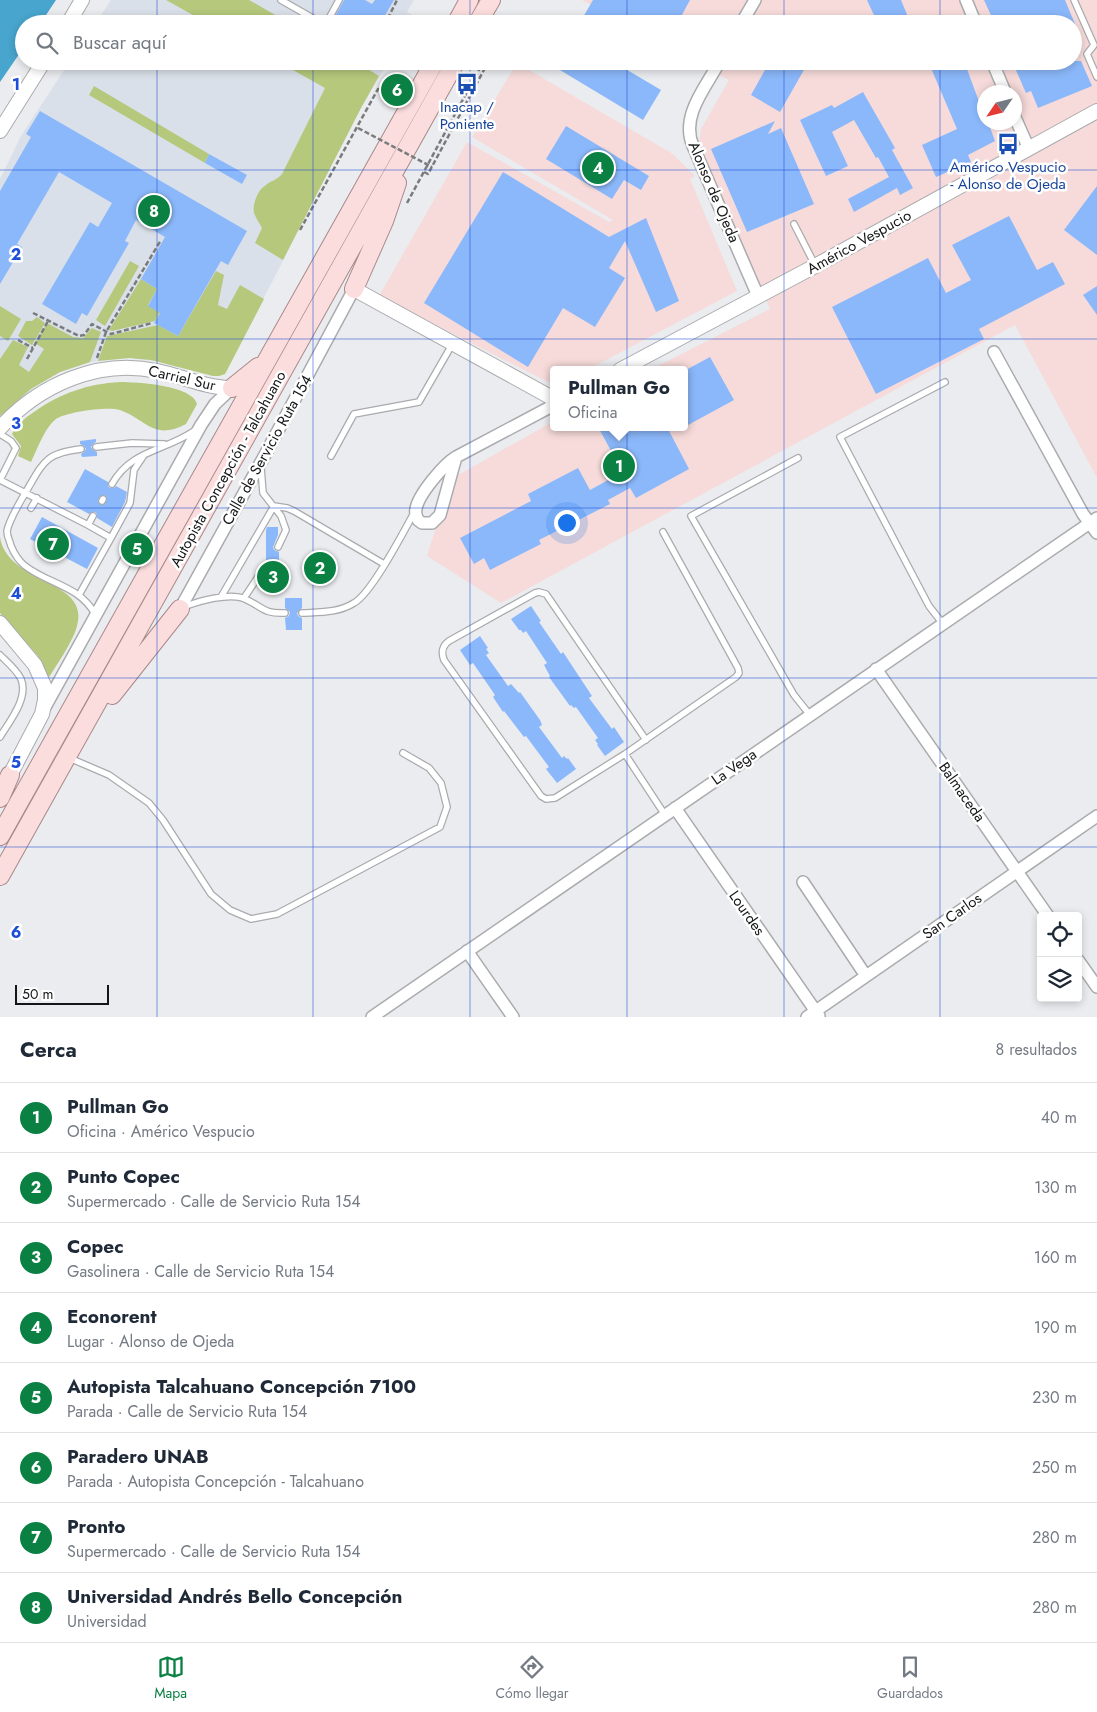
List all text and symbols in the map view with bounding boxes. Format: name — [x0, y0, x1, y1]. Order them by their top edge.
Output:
search box — [15, 15, 1082, 70]
icon: search — [33, 29, 61, 57]
text: Buscar aquí — [73, 29, 167, 56]
pin: 6 — [381, 71, 413, 109]
bus stop icon: Inacap / Poniente — [454, 71, 480, 97]
text: 1 — [12, 73, 20, 96]
north arrow — [977, 85, 1022, 130]
place label: Inacap / Poniente — [440, 96, 495, 135]
bus stop icon: Américo Vespucio - Alonso de Ojeda — [995, 131, 1021, 157]
street label: Alonso de Ojeda — [683, 138, 745, 246]
pin: 4 — [582, 149, 614, 187]
place label: Américo Vespucio - Alonso de Ojeda — [950, 156, 1066, 195]
pin: 8 — [138, 192, 170, 230]
street label: Américo Vespucio — [803, 204, 915, 280]
text: 2 — [11, 243, 21, 266]
street label: Carriel Sur — [146, 360, 219, 397]
popup — [550, 366, 688, 431]
street label: Autopista Concepción - Talcahuano — [165, 367, 291, 571]
street label: Calle de Servicio Ruta 154 — [216, 371, 318, 529]
text: Pullman Go — [568, 374, 670, 401]
text: Oficina — [568, 401, 617, 424]
text: 3 — [11, 412, 21, 435]
pin: 1 — [603, 447, 635, 485]
your location — [554, 510, 580, 536]
pin: 7 — [37, 525, 69, 563]
pin: 5 — [121, 530, 153, 568]
pin: 2 — [304, 549, 336, 587]
pin: 3 — [257, 558, 289, 596]
text: 4 — [10, 582, 22, 605]
street label: La Vega — [707, 743, 761, 791]
text: 5 — [11, 751, 21, 774]
street label: Balmaceda — [933, 758, 991, 826]
street label: Lourdes — [724, 886, 770, 940]
street label: San Carlos — [918, 887, 986, 945]
map controls — [1037, 912, 1082, 1002]
button: locate — [1037, 912, 1082, 957]
text: 6 — [11, 921, 21, 944]
button: layers — [1037, 957, 1082, 1002]
scale bar — [15, 982, 109, 1005]
text: 50 m — [22, 984, 53, 1004]
text: Cerca — [20, 1035, 77, 1065]
text: 8 resultados — [996, 1038, 1077, 1061]
text: Pullman Go — [67, 1093, 169, 1120]
text: 1 — [32, 1106, 40, 1129]
text: 40 m — [1041, 1106, 1077, 1129]
text: Oficina · Américo Vespucio — [67, 1120, 255, 1143]
text: Punto Copec — [67, 1163, 180, 1190]
text: 2 — [31, 1176, 41, 1199]
text: 130 m — [1034, 1176, 1077, 1199]
text: Supermercado · Calle de Servicio Ruta 154 — [67, 1190, 361, 1213]
text: Copec — [67, 1233, 124, 1260]
text: 3 — [31, 1246, 41, 1269]
text: 160 m — [1034, 1246, 1077, 1269]
text: Gasolinera · Calle de Servicio Ruta 154 — [67, 1260, 334, 1283]
text: Econorent — [67, 1303, 157, 1330]
text: 4 — [30, 1316, 42, 1339]
text: 190 m — [1034, 1316, 1077, 1339]
text: Lugar · Alonso de Ojeda — [67, 1330, 234, 1353]
text: Autopista Talcahuano Concepción 7100 — [67, 1373, 416, 1400]
text: 5 — [31, 1386, 41, 1409]
text: 230 m — [1032, 1386, 1077, 1409]
text: Parada · Calle de Servicio Ruta 154 — [67, 1400, 307, 1423]
text: Paradero UNAB — [67, 1443, 209, 1470]
text: 6 — [31, 1456, 41, 1479]
text: 250 m — [1032, 1456, 1077, 1479]
text: Parada · Autopista Concepción - Talcahuano — [67, 1470, 364, 1493]
text: Pronto — [67, 1513, 125, 1540]
text: 7 — [31, 1526, 41, 1549]
text: 280 m — [1032, 1526, 1077, 1549]
text: Supermercado · Calle de Servicio Ruta 154 — [67, 1540, 361, 1563]
text: Universidad Andrés Bello Concepción — [67, 1583, 402, 1610]
text: 8 — [31, 1596, 41, 1619]
text: 280 m — [1032, 1596, 1077, 1619]
text: Universidad — [67, 1610, 147, 1633]
tab: Mapa — [154, 1653, 187, 1703]
tab: Cómo llegar — [495, 1653, 569, 1703]
tab: Guardados — [877, 1653, 943, 1703]

